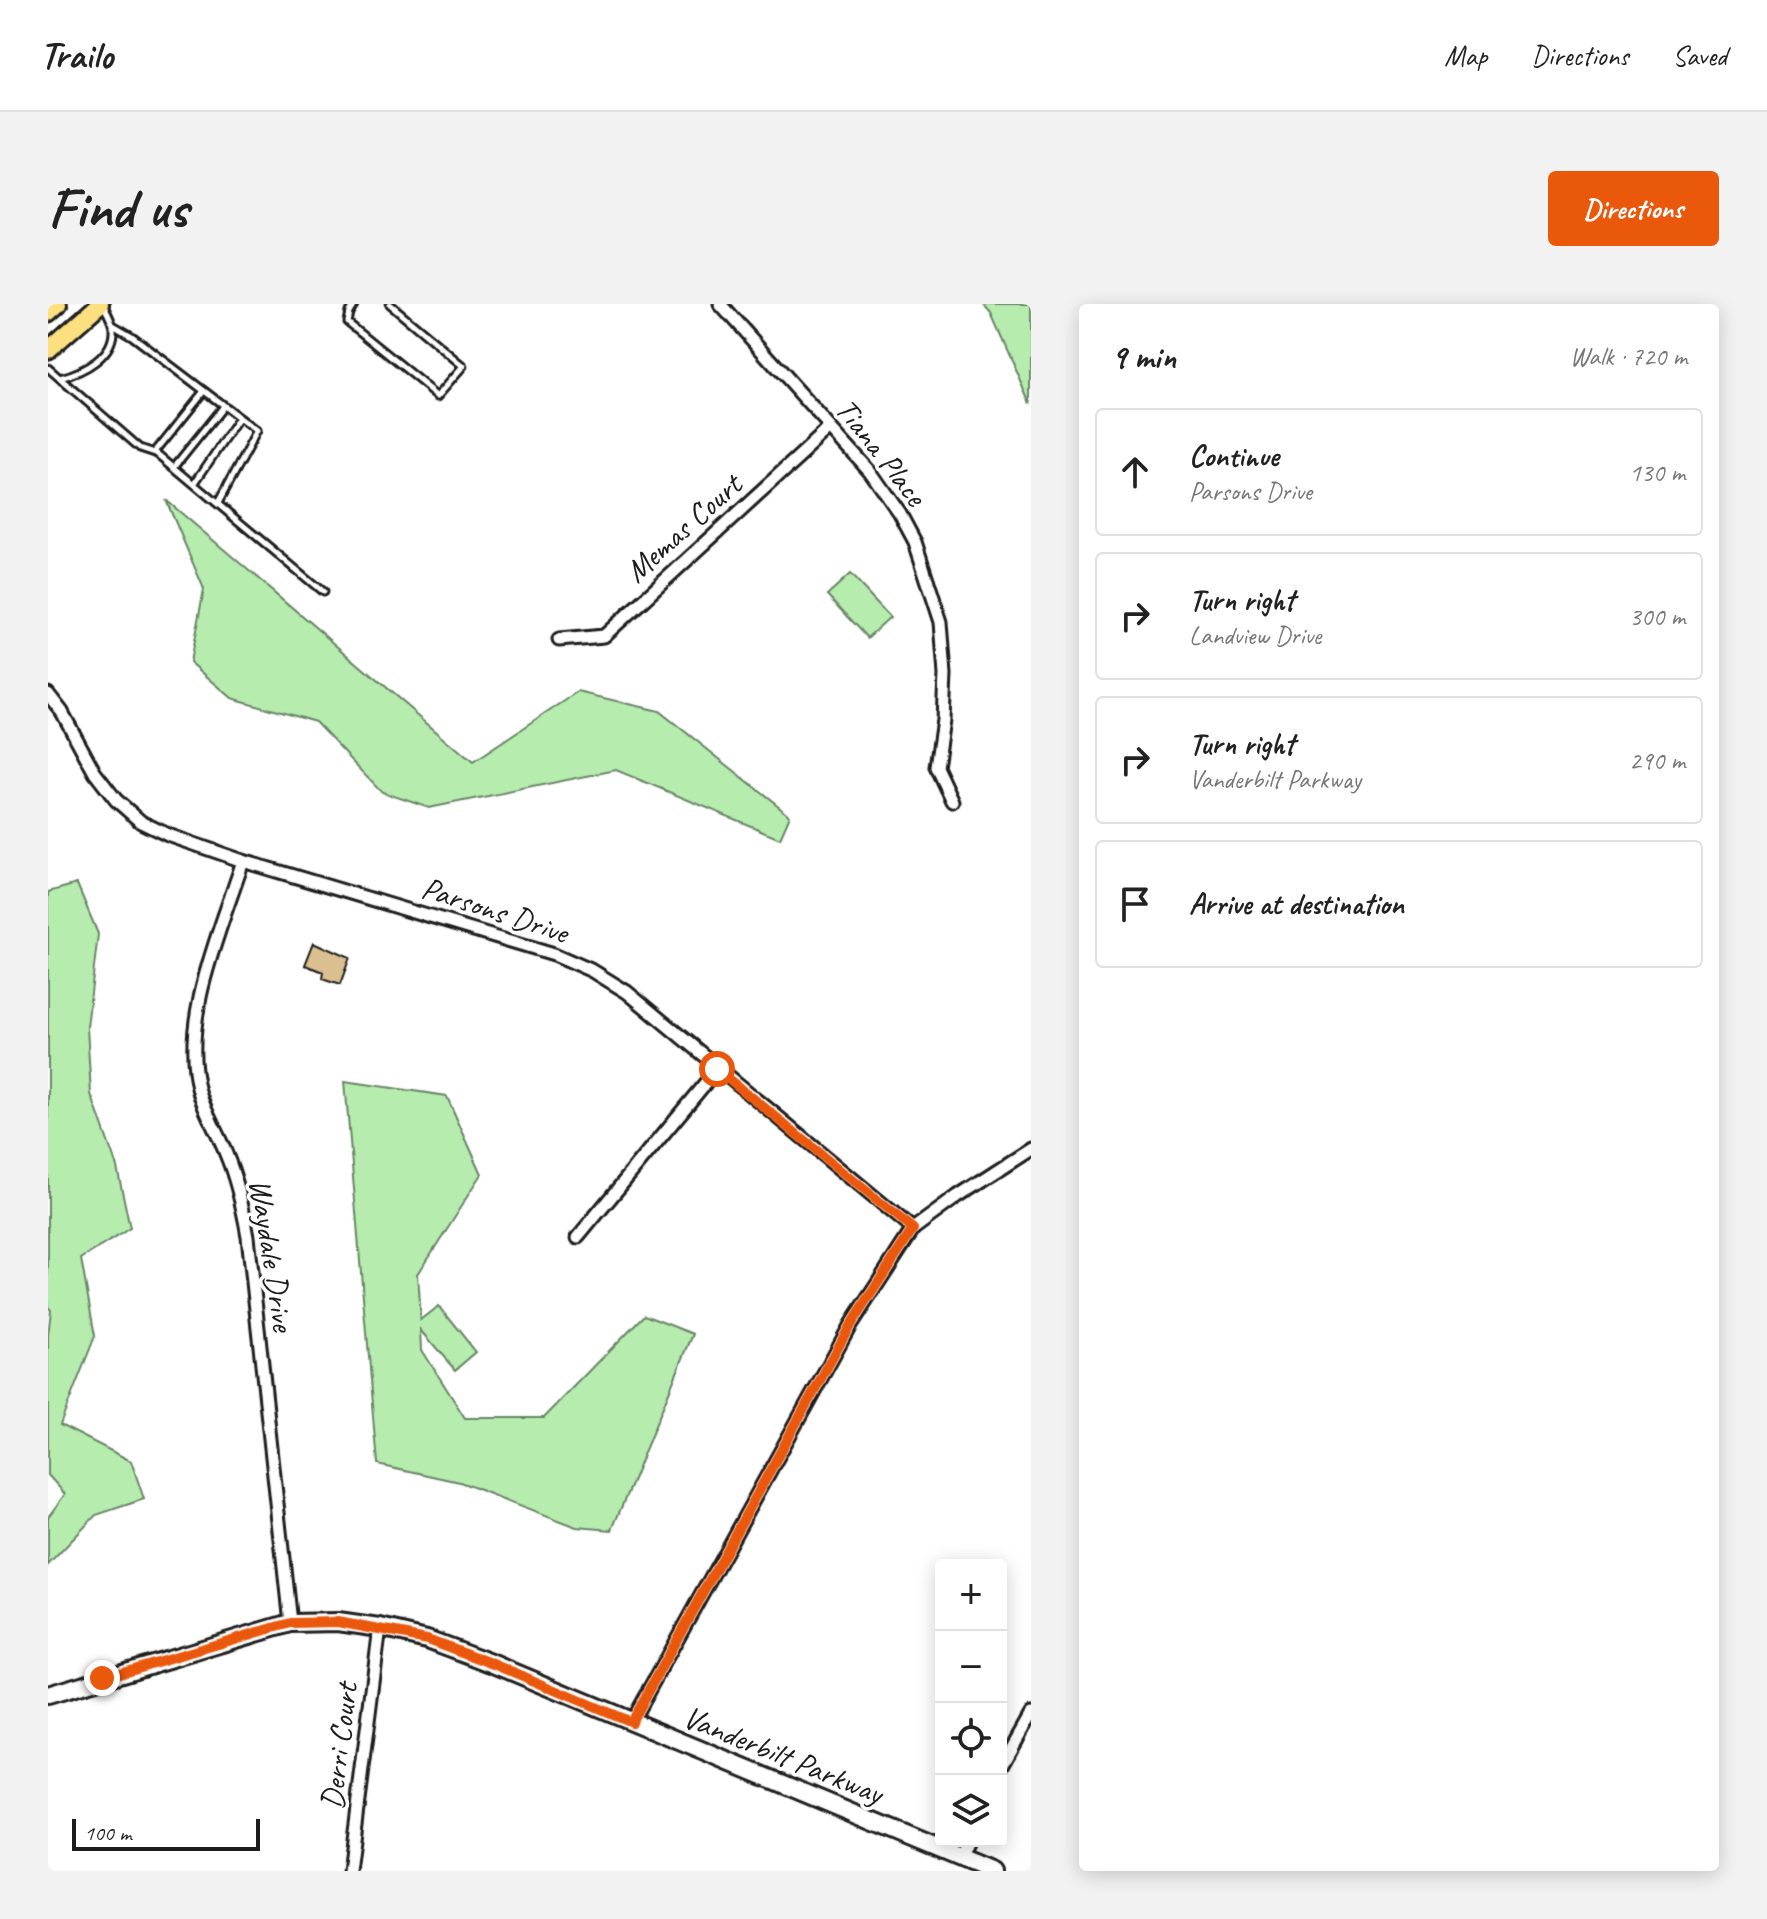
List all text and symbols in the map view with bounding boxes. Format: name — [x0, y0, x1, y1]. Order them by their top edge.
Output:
text: Trailo — [40, 32, 113, 79]
text: Map — [1444, 38, 1487, 73]
text: Directions — [1531, 38, 1629, 73]
text: Saved — [1673, 38, 1727, 73]
button: Directions — [1548, 171, 1719, 246]
text: Find us — [48, 173, 188, 244]
text: 9 min — [1111, 335, 1176, 378]
text: Walk · 720 m — [1570, 340, 1687, 373]
street label: Tiana Place — [826, 390, 937, 516]
text: Continue — [1189, 437, 1279, 475]
icon: ahead — [1113, 450, 1157, 494]
text: 130 m — [1629, 456, 1685, 489]
street label: Memas Court — [616, 462, 753, 591]
text: Parsons Drive — [1189, 475, 1312, 508]
text: Turn right — [1189, 581, 1294, 619]
icon: right — [1113, 594, 1157, 638]
text: 300 m — [1629, 600, 1685, 633]
text: Landview Drive — [1189, 619, 1321, 652]
text: Turn right — [1189, 725, 1294, 763]
icon: right — [1113, 738, 1157, 782]
text: 290 m — [1629, 744, 1685, 777]
text: Vanderbilt Parkway — [1189, 763, 1361, 796]
street label: Parsons Drive — [417, 867, 576, 954]
icon: arrive — [1113, 882, 1157, 926]
text: Arrive at destination — [1189, 885, 1404, 923]
route start — [699, 1051, 735, 1087]
street label: Waydale Drive — [240, 1176, 305, 1337]
map controls — [935, 1559, 1007, 1847]
button: + — [935, 1559, 1007, 1631]
button: − — [935, 1631, 1007, 1703]
route end — [84, 1660, 120, 1696]
street label: Derri Court — [311, 1677, 367, 1811]
street label: Vanderbilt Parkway — [677, 1696, 892, 1815]
button: locate — [935, 1703, 1007, 1775]
button: layers — [935, 1775, 1007, 1847]
scale bar — [72, 1815, 260, 1851]
text: 100 m — [84, 1819, 131, 1847]

